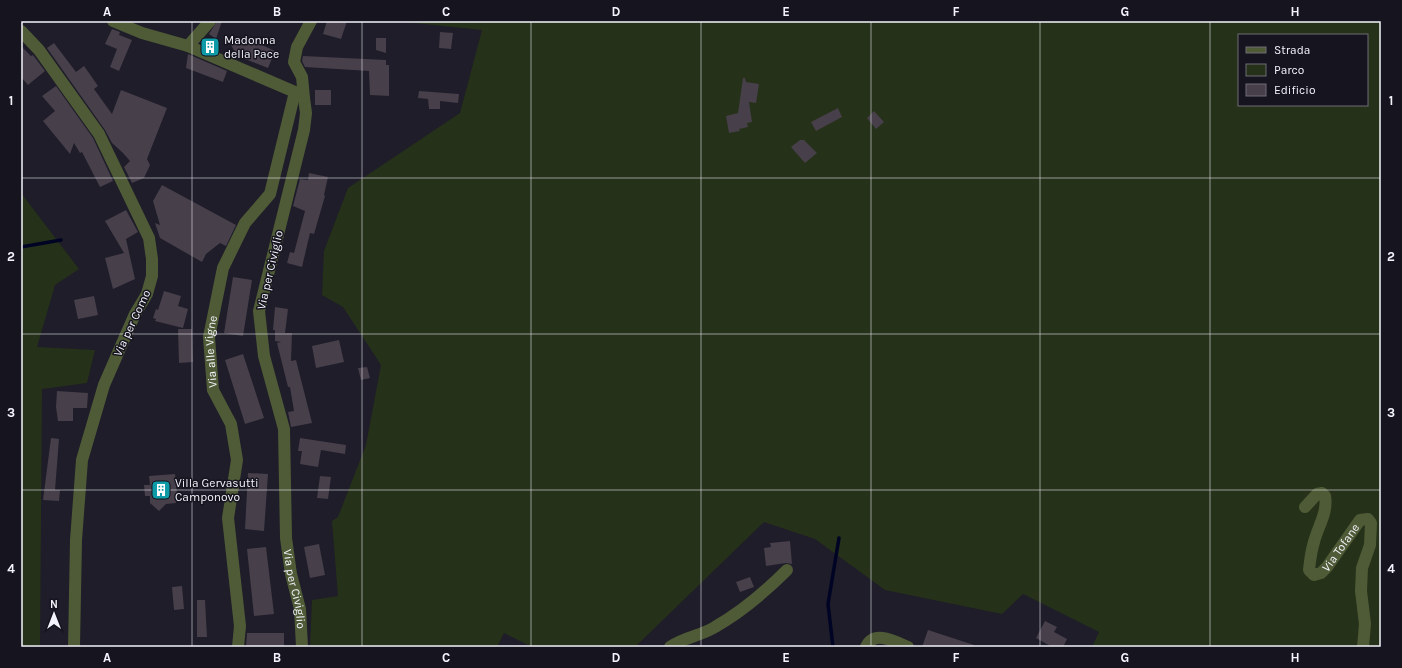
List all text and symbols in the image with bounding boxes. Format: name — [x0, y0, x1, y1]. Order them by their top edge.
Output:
text: A — [103, 4, 111, 19]
text: B — [273, 4, 281, 19]
text: C — [442, 4, 450, 19]
text: D — [612, 4, 621, 19]
text: E — [782, 4, 790, 19]
text: F — [952, 4, 960, 19]
text: G — [1121, 4, 1129, 19]
text: H — [1290, 4, 1300, 19]
place label: Madonna della Pace — [224, 33, 279, 61]
legend — [1238, 34, 1368, 106]
building icon: Madonna della Pace — [199, 36, 221, 58]
text: Strada — [1274, 43, 1310, 57]
text: Parco — [1274, 63, 1304, 77]
text: Edificio — [1274, 83, 1315, 97]
text: 1 — [9, 93, 13, 108]
text: 1 — [1389, 93, 1393, 108]
street label: Via per Civiglio — [254, 229, 286, 311]
text: 2 — [7, 249, 15, 264]
text: 2 — [1387, 249, 1395, 264]
street label: Via per Como — [110, 287, 154, 359]
street label: Via alle Vigne — [202, 314, 220, 388]
text: 3 — [7, 405, 15, 420]
text: 3 — [1387, 405, 1395, 420]
place label: Villa Gervasutti Camponovo — [175, 476, 259, 504]
building icon: Villa Gervasutti Camponovo — [150, 479, 172, 501]
street label: Via Tofane — [1319, 521, 1362, 575]
street label: Via per Civiglio — [281, 548, 308, 629]
text: 4 — [7, 561, 15, 576]
text: 4 — [1387, 561, 1395, 576]
north arrow — [34, 594, 74, 634]
text: N — [50, 598, 58, 611]
text: A — [103, 650, 111, 665]
text: B — [273, 650, 281, 665]
text: C — [442, 650, 450, 665]
text: D — [612, 650, 621, 665]
text: E — [782, 650, 790, 665]
text: F — [952, 650, 960, 665]
text: G — [1121, 650, 1129, 665]
text: H — [1290, 650, 1300, 665]

